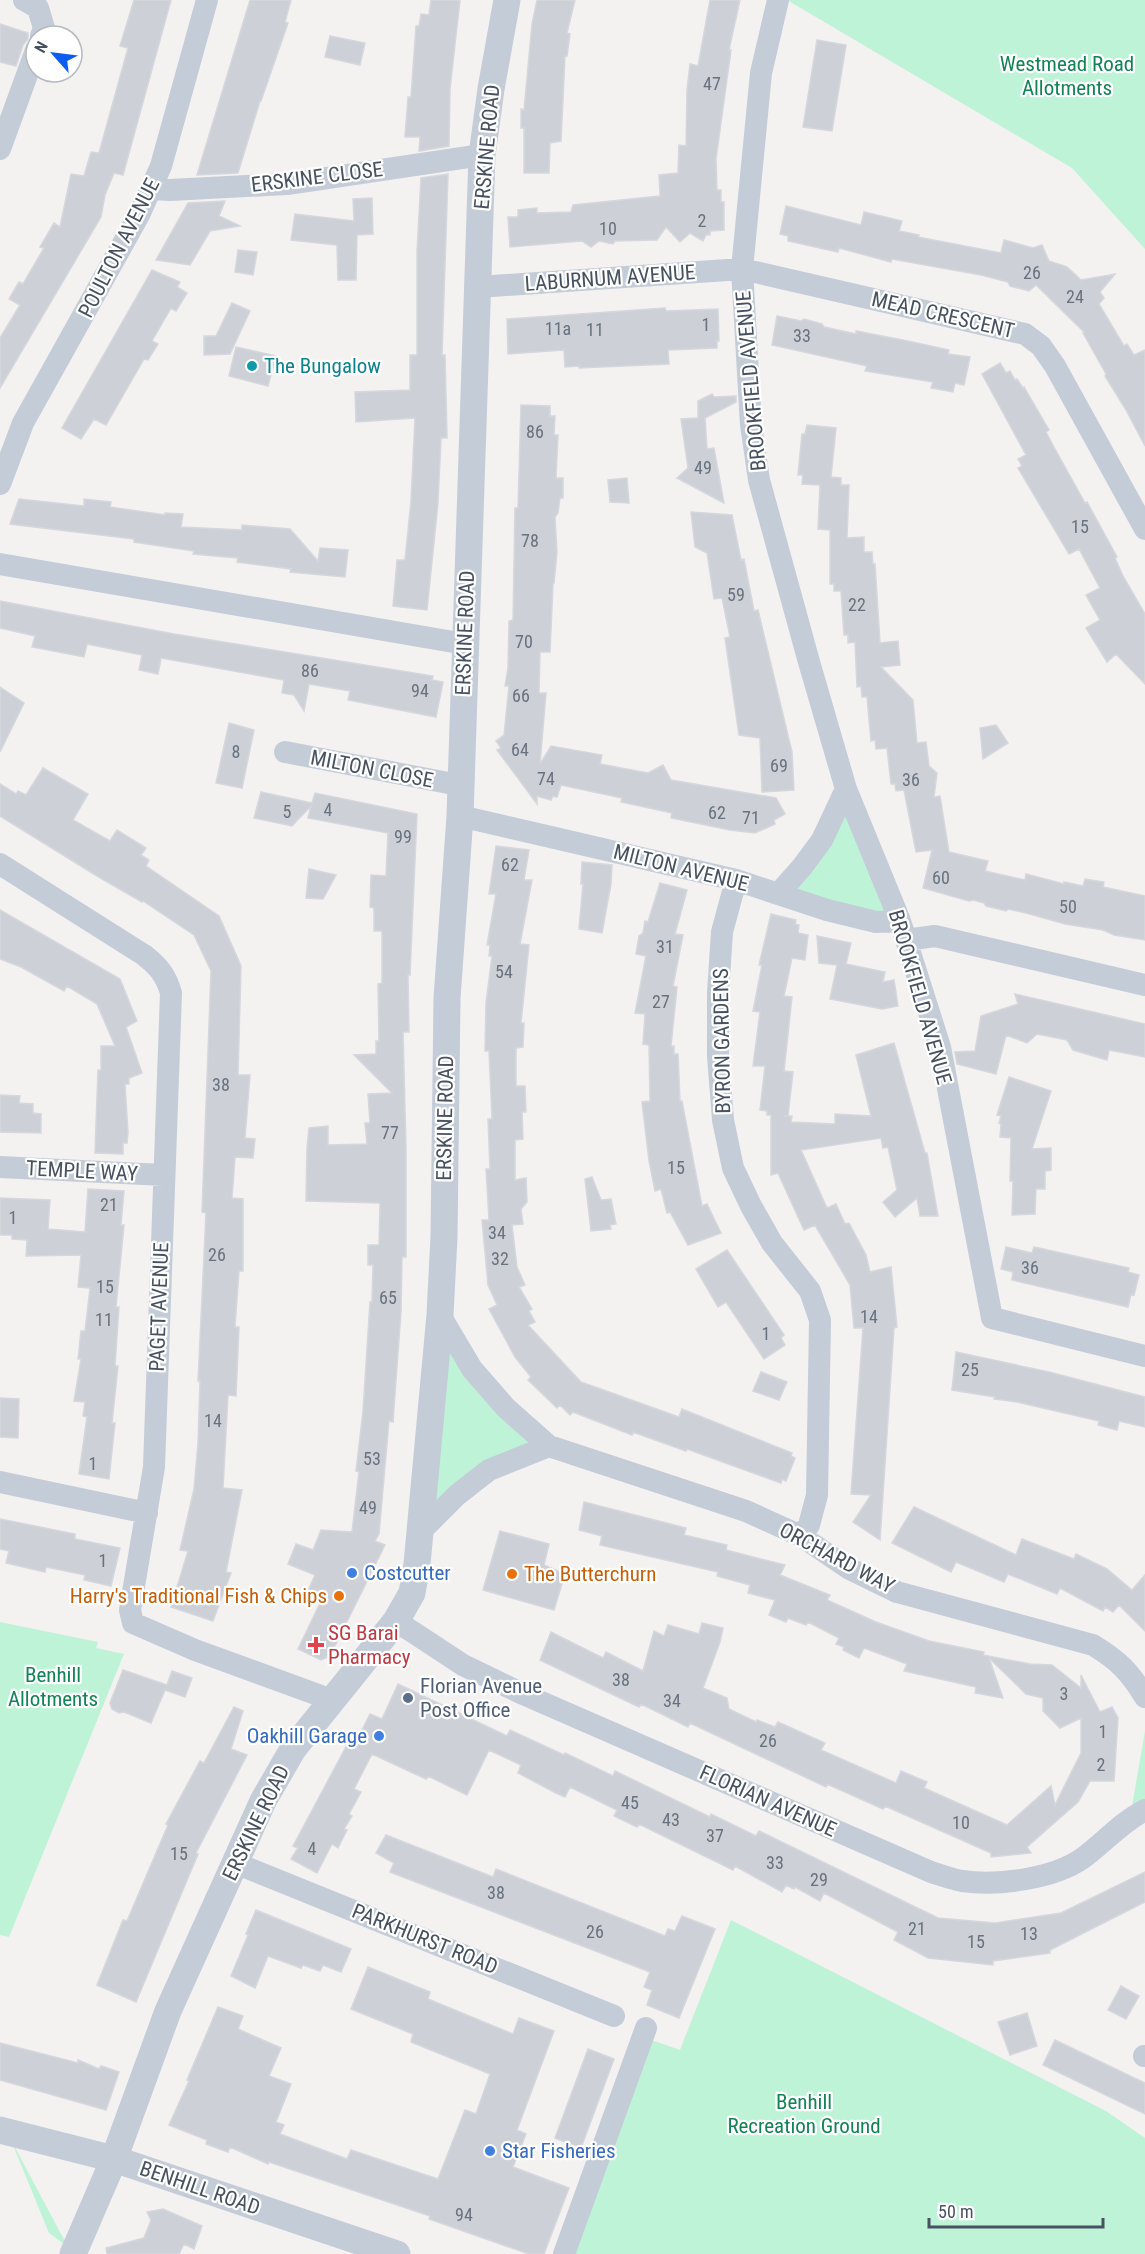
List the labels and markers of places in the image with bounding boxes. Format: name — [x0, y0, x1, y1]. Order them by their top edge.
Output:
place label: The Bungalow — [264, 354, 381, 378]
marker: The Bungalow — [245, 359, 259, 373]
place label: Costcutter — [364, 1561, 451, 1585]
place label: The Butterchurn — [524, 1562, 656, 1586]
marker: Costcutter — [345, 1566, 359, 1580]
marker: The Butterchurn — [505, 1567, 519, 1581]
place label: Harry's Traditional Fish & Chips — [70, 1584, 327, 1608]
marker: Harry's Traditional Fish & Chips — [332, 1589, 346, 1603]
place label: SG Barai Pharmacy — [328, 1621, 411, 1669]
marker: SG Barai Pharmacy — [309, 1638, 323, 1652]
place label: Florian Avenue Post Office — [420, 1674, 542, 1722]
marker: Florian Avenue Post Office — [401, 1691, 415, 1705]
place label: Oakhill Garage — [247, 1724, 367, 1748]
marker: Oakhill Garage — [372, 1729, 386, 1743]
place label: Star Fisheries — [502, 2139, 616, 2163]
marker: Star Fisheries — [483, 2144, 497, 2158]

